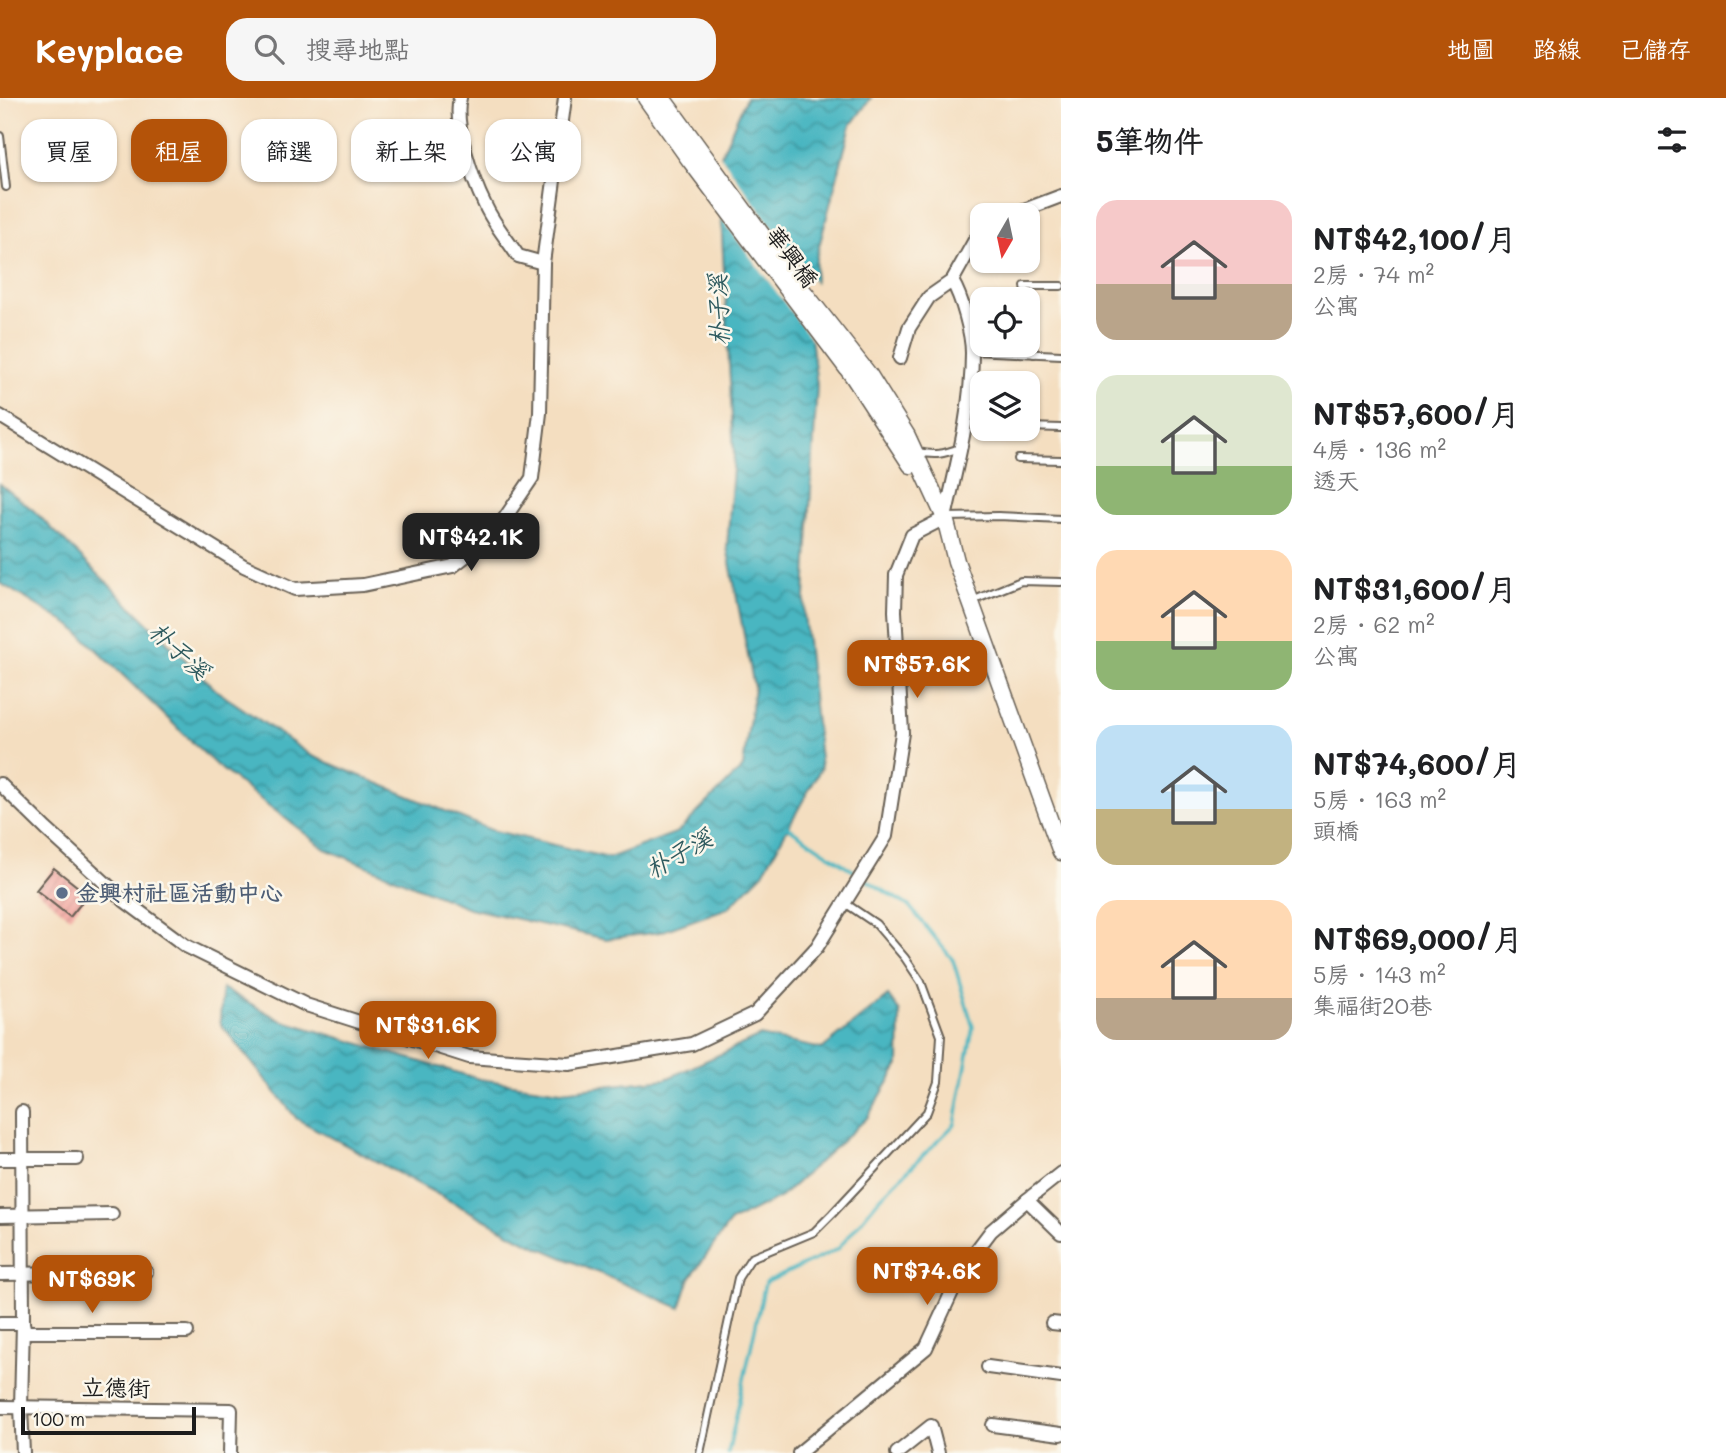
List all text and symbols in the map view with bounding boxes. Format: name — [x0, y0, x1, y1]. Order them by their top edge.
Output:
search box — [226, 18, 716, 81]
text: Keyplace — [35, 28, 184, 71]
icon: search — [250, 30, 288, 68]
text: 搜尋地點 — [306, 32, 410, 66]
text: 地圖 — [1447, 33, 1495, 64]
text: 路線 — [1533, 33, 1581, 64]
text: 已儲存 — [1619, 33, 1691, 64]
chip: 買屋 — [21, 119, 117, 182]
chip: 租屋 — [131, 119, 227, 182]
chip: 篩選 — [241, 119, 337, 182]
chip: 新上架 — [351, 119, 471, 182]
chip: 公寓 — [485, 119, 581, 182]
text: 5筆物件 — [1096, 120, 1204, 160]
icon: filters — [1653, 121, 1691, 159]
north arrow — [970, 203, 1040, 273]
map controls — [970, 203, 1040, 441]
text: NT$42,100/月 — [1313, 218, 1516, 258]
street label: 華興橋 — [760, 220, 826, 293]
icon: home — [1152, 228, 1236, 312]
text: 2房 · 74 m² — [1313, 259, 1434, 289]
water label: 朴子溪 — [701, 272, 734, 347]
button: locate — [970, 287, 1040, 357]
text: 公寓 — [1313, 290, 1359, 320]
button: layers — [970, 371, 1040, 441]
text: NT$57,600/月 — [1313, 393, 1520, 433]
icon: home — [1152, 403, 1236, 487]
text: 4房 · 136 m² — [1313, 434, 1446, 464]
text: 透天 — [1313, 465, 1359, 495]
pin: NT$42.1K — [399, 514, 543, 573]
text: NT$42.1K — [418, 521, 524, 551]
text: NT$31,600/月 — [1313, 568, 1517, 608]
icon: home — [1152, 578, 1236, 662]
text: 2房 · 62 m² — [1313, 609, 1435, 639]
water label: 朴子溪 — [143, 614, 219, 687]
pin: NT$57.6K — [845, 640, 989, 700]
text: 公寓 — [1313, 640, 1359, 670]
text: NT$57.6K — [863, 648, 971, 678]
text: NT$74,600/月 — [1313, 743, 1521, 783]
icon: home — [1152, 753, 1236, 837]
text: 5房 · 163 m² — [1313, 784, 1446, 814]
text: 頭橋 — [1313, 815, 1359, 845]
water label: 朴子溪 — [639, 820, 719, 884]
place label: 金興村社區活動中心 — [76, 877, 283, 907]
marker: 金興村社區活動中心 — [54, 885, 70, 901]
text: NT$69,000/月 — [1313, 918, 1523, 958]
icon: home — [1152, 928, 1236, 1012]
text: 5房 · 143 m² — [1313, 959, 1446, 989]
text: 集福街20巷 — [1313, 990, 1432, 1020]
pin: NT$31.6K — [356, 1002, 500, 1061]
text: NT$31.6K — [375, 1009, 481, 1039]
pin: NT$74.6K — [855, 1248, 999, 1307]
text: NT$74.6K — [873, 1255, 981, 1285]
pin: NT$69K — [35, 1256, 149, 1315]
text: NT$69K — [48, 1263, 136, 1293]
street label: 立德街 — [81, 1371, 151, 1403]
scale bar — [21, 1404, 196, 1436]
text: 100 m — [32, 1406, 85, 1431]

